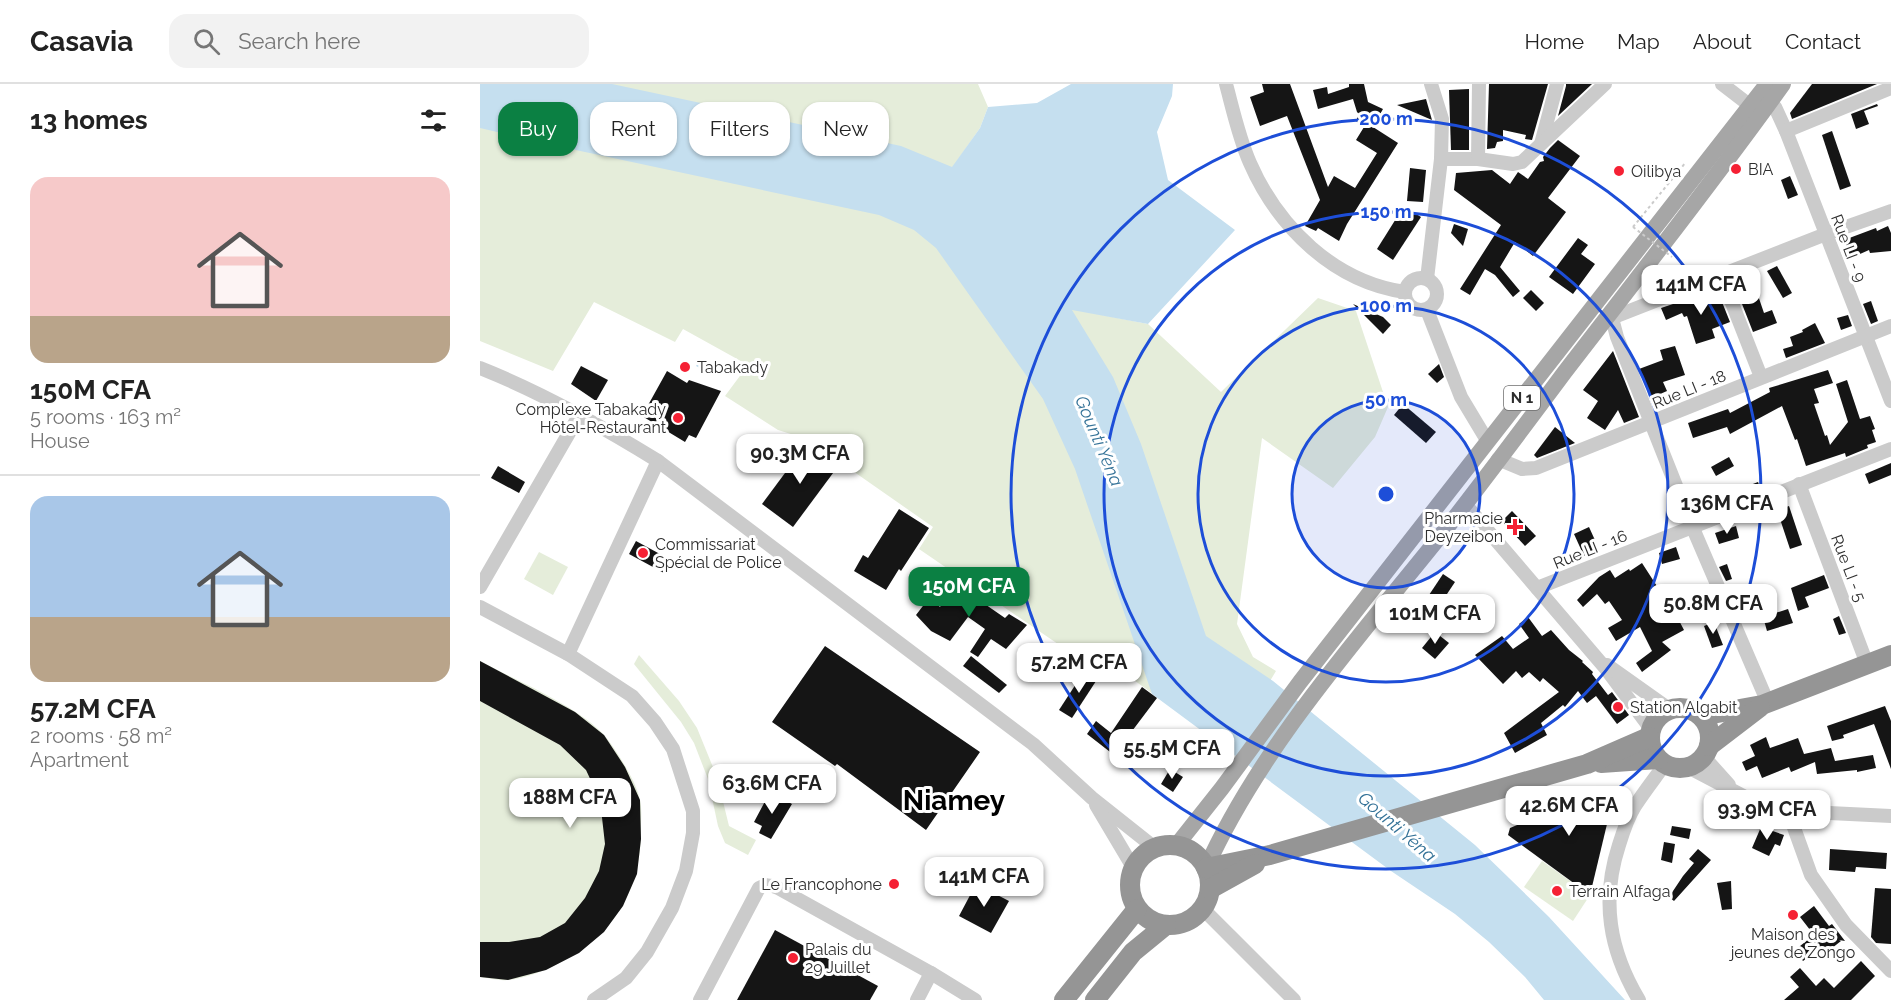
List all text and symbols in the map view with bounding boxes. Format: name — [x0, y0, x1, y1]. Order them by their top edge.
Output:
search box — [169, 14, 589, 68]
text: Casavia — [30, 25, 133, 58]
icon: search — [190, 25, 223, 58]
text: Search here — [238, 28, 360, 54]
text: Home — [1525, 29, 1584, 54]
text: Map — [1617, 29, 1660, 54]
text: About — [1693, 29, 1752, 54]
text: Contact — [1785, 29, 1861, 54]
chip: Buy — [498, 102, 578, 156]
chip: Rent — [590, 102, 677, 156]
chip: Filters — [689, 102, 790, 156]
chip: New — [802, 102, 889, 156]
icon: filters — [417, 104, 450, 137]
text: 13 homes — [30, 105, 148, 135]
text: 200 m — [1359, 108, 1413, 129]
place label: BIA — [1748, 160, 1774, 179]
place label: Oilibya — [1631, 162, 1681, 181]
marker: BIA — [1729, 162, 1743, 176]
marker: Oilibya — [1612, 164, 1626, 178]
text: 150 m — [1361, 201, 1412, 222]
street label: Rue LI - 9 — [1827, 212, 1870, 285]
icon: home — [186, 216, 294, 324]
pin: 141M CFA — [1639, 265, 1763, 316]
text: 141M CFA — [1656, 272, 1746, 296]
text: 100 m — [1360, 295, 1412, 316]
place label: Tabakady — [697, 358, 769, 377]
marker: Tabakady — [678, 360, 692, 374]
street label: Rue LI - 18 — [1650, 366, 1729, 413]
text: 150M CFA — [30, 375, 151, 405]
road number: N 1 — [1504, 386, 1540, 410]
text: 50 m — [1365, 389, 1407, 410]
water label: Gounti Yéna — [1071, 392, 1128, 489]
place label: Complexe Tabakady Hôtel-Restaurant — [516, 400, 667, 437]
text: 5 rooms · 163 m² — [30, 405, 181, 429]
marker: Complexe Tabakady Hôtel-Restaurant — [671, 411, 685, 425]
text: House — [30, 429, 90, 453]
pin: 90.3M CFA — [731, 434, 869, 485]
text: 90.3M CFA — [750, 441, 850, 465]
centre of rings — [1376, 484, 1396, 504]
pin: 136M CFA — [1665, 484, 1789, 535]
text: 136M CFA — [1681, 491, 1773, 515]
place label: Pharmacie Deyzeibon — [1424, 509, 1503, 546]
marker: Pharmacie Deyzeibon — [1508, 520, 1522, 534]
street label: Rue LI - 16 — [1550, 526, 1630, 573]
street label: Rue LI - 5 — [1827, 532, 1870, 605]
icon: home — [186, 535, 294, 643]
place label: Commissariat Spécial de Police — [655, 535, 782, 572]
marker: Commissariat Spécial de Police — [636, 546, 650, 560]
pin: 150M CFA — [907, 567, 1031, 618]
text: 150M CFA — [923, 574, 1015, 598]
pin: 50.8M CFA — [1644, 584, 1782, 635]
text: 50.8M CFA — [1663, 591, 1763, 615]
pin: 101M CFA — [1373, 594, 1497, 645]
text: 101M CFA — [1389, 601, 1481, 625]
pin: 57.2M CFA — [1010, 643, 1148, 694]
text: 57.2M CFA — [1031, 650, 1127, 674]
text: 57.2M CFA — [30, 694, 156, 724]
place label: Station Algabit — [1630, 698, 1738, 717]
marker: Station Algabit — [1611, 700, 1625, 714]
text: 2 rooms · 58 m² — [30, 724, 172, 748]
pin: 55.5M CFA — [1103, 729, 1241, 780]
text: 55.5M CFA — [1123, 736, 1221, 760]
text: Apartment — [30, 748, 129, 772]
pin: 63.6M CFA — [703, 764, 841, 815]
text: 63.6M CFA — [722, 771, 822, 795]
pin: 188M CFA — [508, 778, 632, 829]
district label: Niamey — [903, 784, 1006, 817]
text: 188M CFA — [523, 785, 617, 809]
pin: 42.6M CFA — [1500, 786, 1638, 837]
water label: Gounti Yéna — [1354, 787, 1441, 866]
pin: 93.9M CFA — [1698, 790, 1836, 841]
text: 42.6M CFA — [1519, 793, 1619, 817]
text: 93.9M CFA — [1718, 797, 1816, 821]
pin: 141M CFA — [922, 857, 1046, 908]
text: 141M CFA — [939, 864, 1029, 888]
place label: Le Francophone — [761, 875, 882, 894]
marker: Le Francophone — [887, 877, 901, 891]
place label: Terrain Alfaga — [1569, 882, 1670, 901]
marker: Terrain Alfaga — [1550, 884, 1564, 898]
marker: Maison des jeunes de Zongo — [1786, 908, 1800, 922]
place label: Maison des jeunes de Zongo — [1729, 925, 1855, 962]
place label: Palais du 29 Juillet — [805, 940, 871, 977]
marker: Palais du 29 Juillet — [786, 951, 800, 965]

